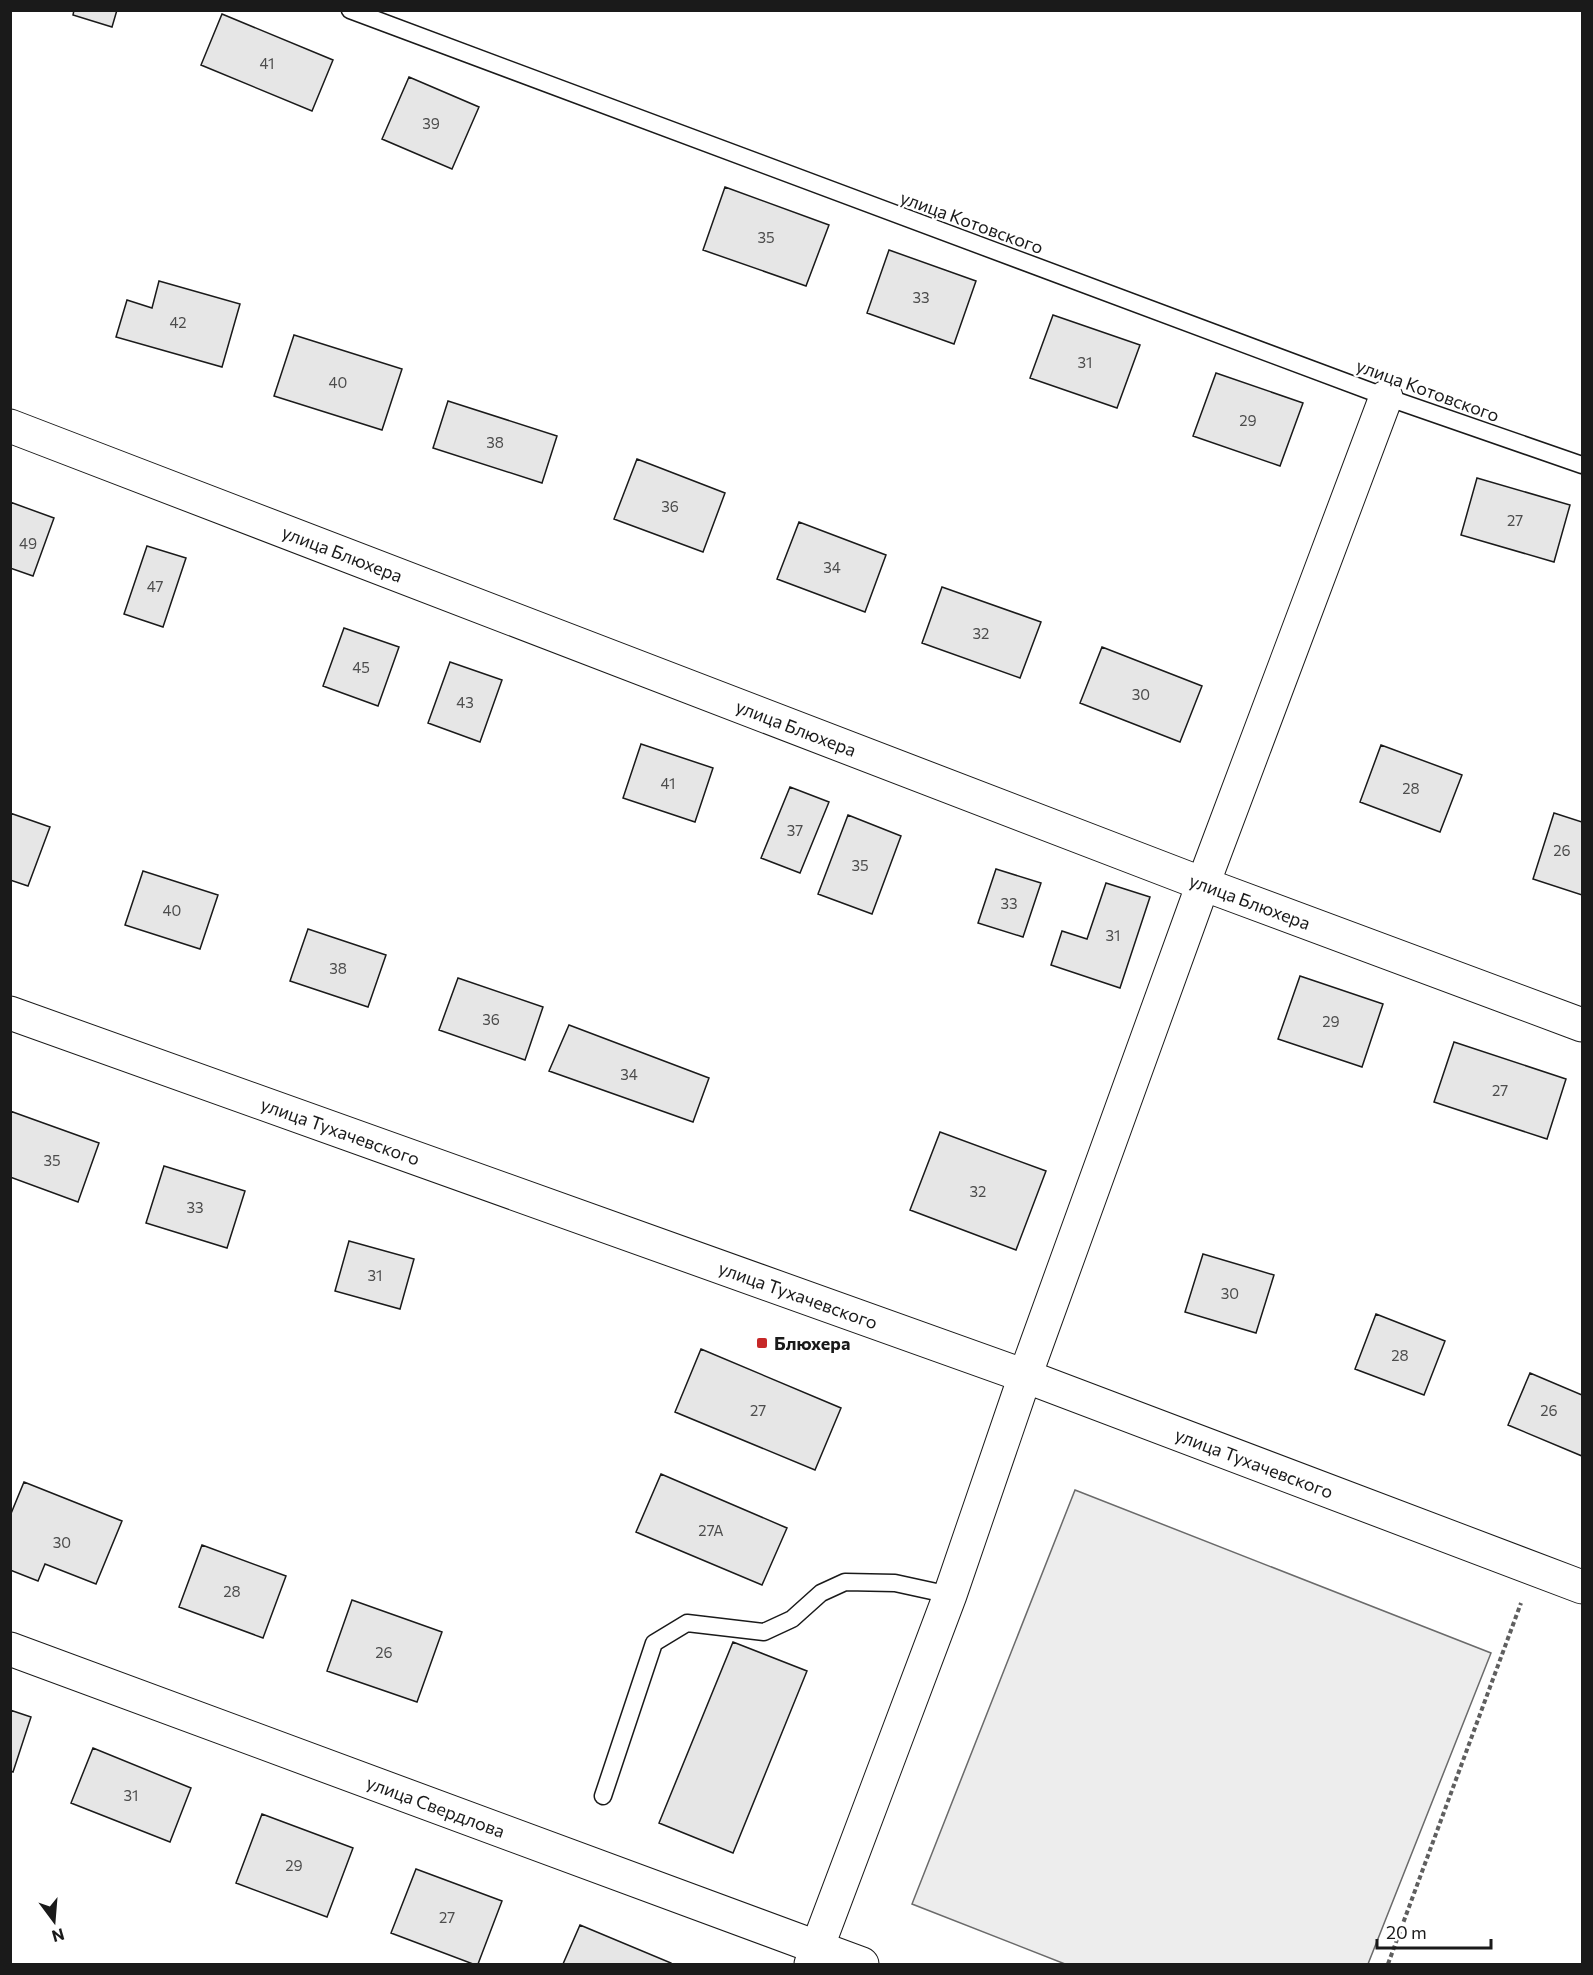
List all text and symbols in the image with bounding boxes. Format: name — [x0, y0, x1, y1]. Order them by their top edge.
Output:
house number: 41 — [260, 54, 274, 72]
house number: 39 — [422, 114, 440, 132]
street label: улица Котовского — [897, 186, 1047, 258]
house number: 35 — [757, 228, 775, 246]
house number: 33 — [912, 288, 930, 306]
house number: 42 — [169, 313, 187, 331]
house number: 31 — [1078, 353, 1092, 371]
street label: улица Котовского — [1353, 354, 1503, 426]
house number: 40 — [329, 373, 347, 391]
house number: 29 — [1239, 411, 1257, 429]
house number: 38 — [486, 433, 504, 451]
house number: 36 — [661, 497, 679, 515]
house number: 27 — [1507, 511, 1523, 529]
street label: улица Блюхера — [279, 521, 406, 587]
house number: 49 — [19, 534, 37, 552]
house number: 34 — [823, 558, 841, 576]
house number: 47 — [147, 577, 163, 595]
house number: 32 — [973, 624, 989, 642]
house number: 45 — [352, 658, 370, 676]
house number: 30 — [1132, 685, 1150, 703]
house number: 43 — [456, 693, 474, 711]
street label: улица Блюхера — [733, 695, 859, 761]
house number: 41 — [661, 774, 675, 792]
house number: 28 — [1402, 779, 1420, 797]
house number: 37 — [787, 821, 803, 839]
house number: 26 — [1553, 841, 1571, 859]
house number: 35 — [851, 856, 869, 874]
street label: улица Блюхера — [1186, 869, 1313, 934]
house number: 33 — [1000, 894, 1018, 912]
house number: 40 — [163, 901, 181, 919]
house number: 31 — [1106, 926, 1120, 944]
house number: 38 — [329, 959, 347, 977]
house number: 36 — [482, 1010, 500, 1028]
house number: 29 — [1322, 1012, 1340, 1030]
house number: 34 — [620, 1065, 638, 1083]
house number: 27 — [1492, 1081, 1508, 1099]
street label: улица Тухачевского — [258, 1093, 423, 1170]
house number: 35 — [43, 1151, 61, 1169]
house number: 32 — [970, 1182, 986, 1200]
house number: 33 — [186, 1198, 204, 1216]
street label: улица Тухачевского — [716, 1256, 881, 1333]
house number: 31 — [368, 1266, 382, 1284]
house number: 30 — [1221, 1284, 1239, 1302]
place label: Блюхера — [774, 1332, 850, 1354]
marker: Блюхера — [755, 1336, 769, 1350]
house number: 28 — [1391, 1346, 1409, 1364]
house number: 27 — [750, 1401, 766, 1419]
house number: 26 — [1540, 1401, 1558, 1419]
street label: улица Тухачевского — [1172, 1423, 1336, 1503]
house number: 27А — [698, 1521, 724, 1539]
house number: 30 — [53, 1533, 71, 1551]
house number: 28 — [223, 1582, 241, 1600]
house number: 26 — [375, 1643, 393, 1661]
street label: улица Свердлова — [364, 1771, 508, 1842]
house number: 31 — [124, 1786, 138, 1804]
house number: 29 — [285, 1856, 303, 1874]
north arrow — [24, 1891, 84, 1951]
house number: 27 — [439, 1908, 455, 1926]
scale bar — [1377, 1912, 1491, 1950]
text: 20 m — [1386, 1921, 1427, 1943]
text: N — [50, 1925, 67, 1947]

